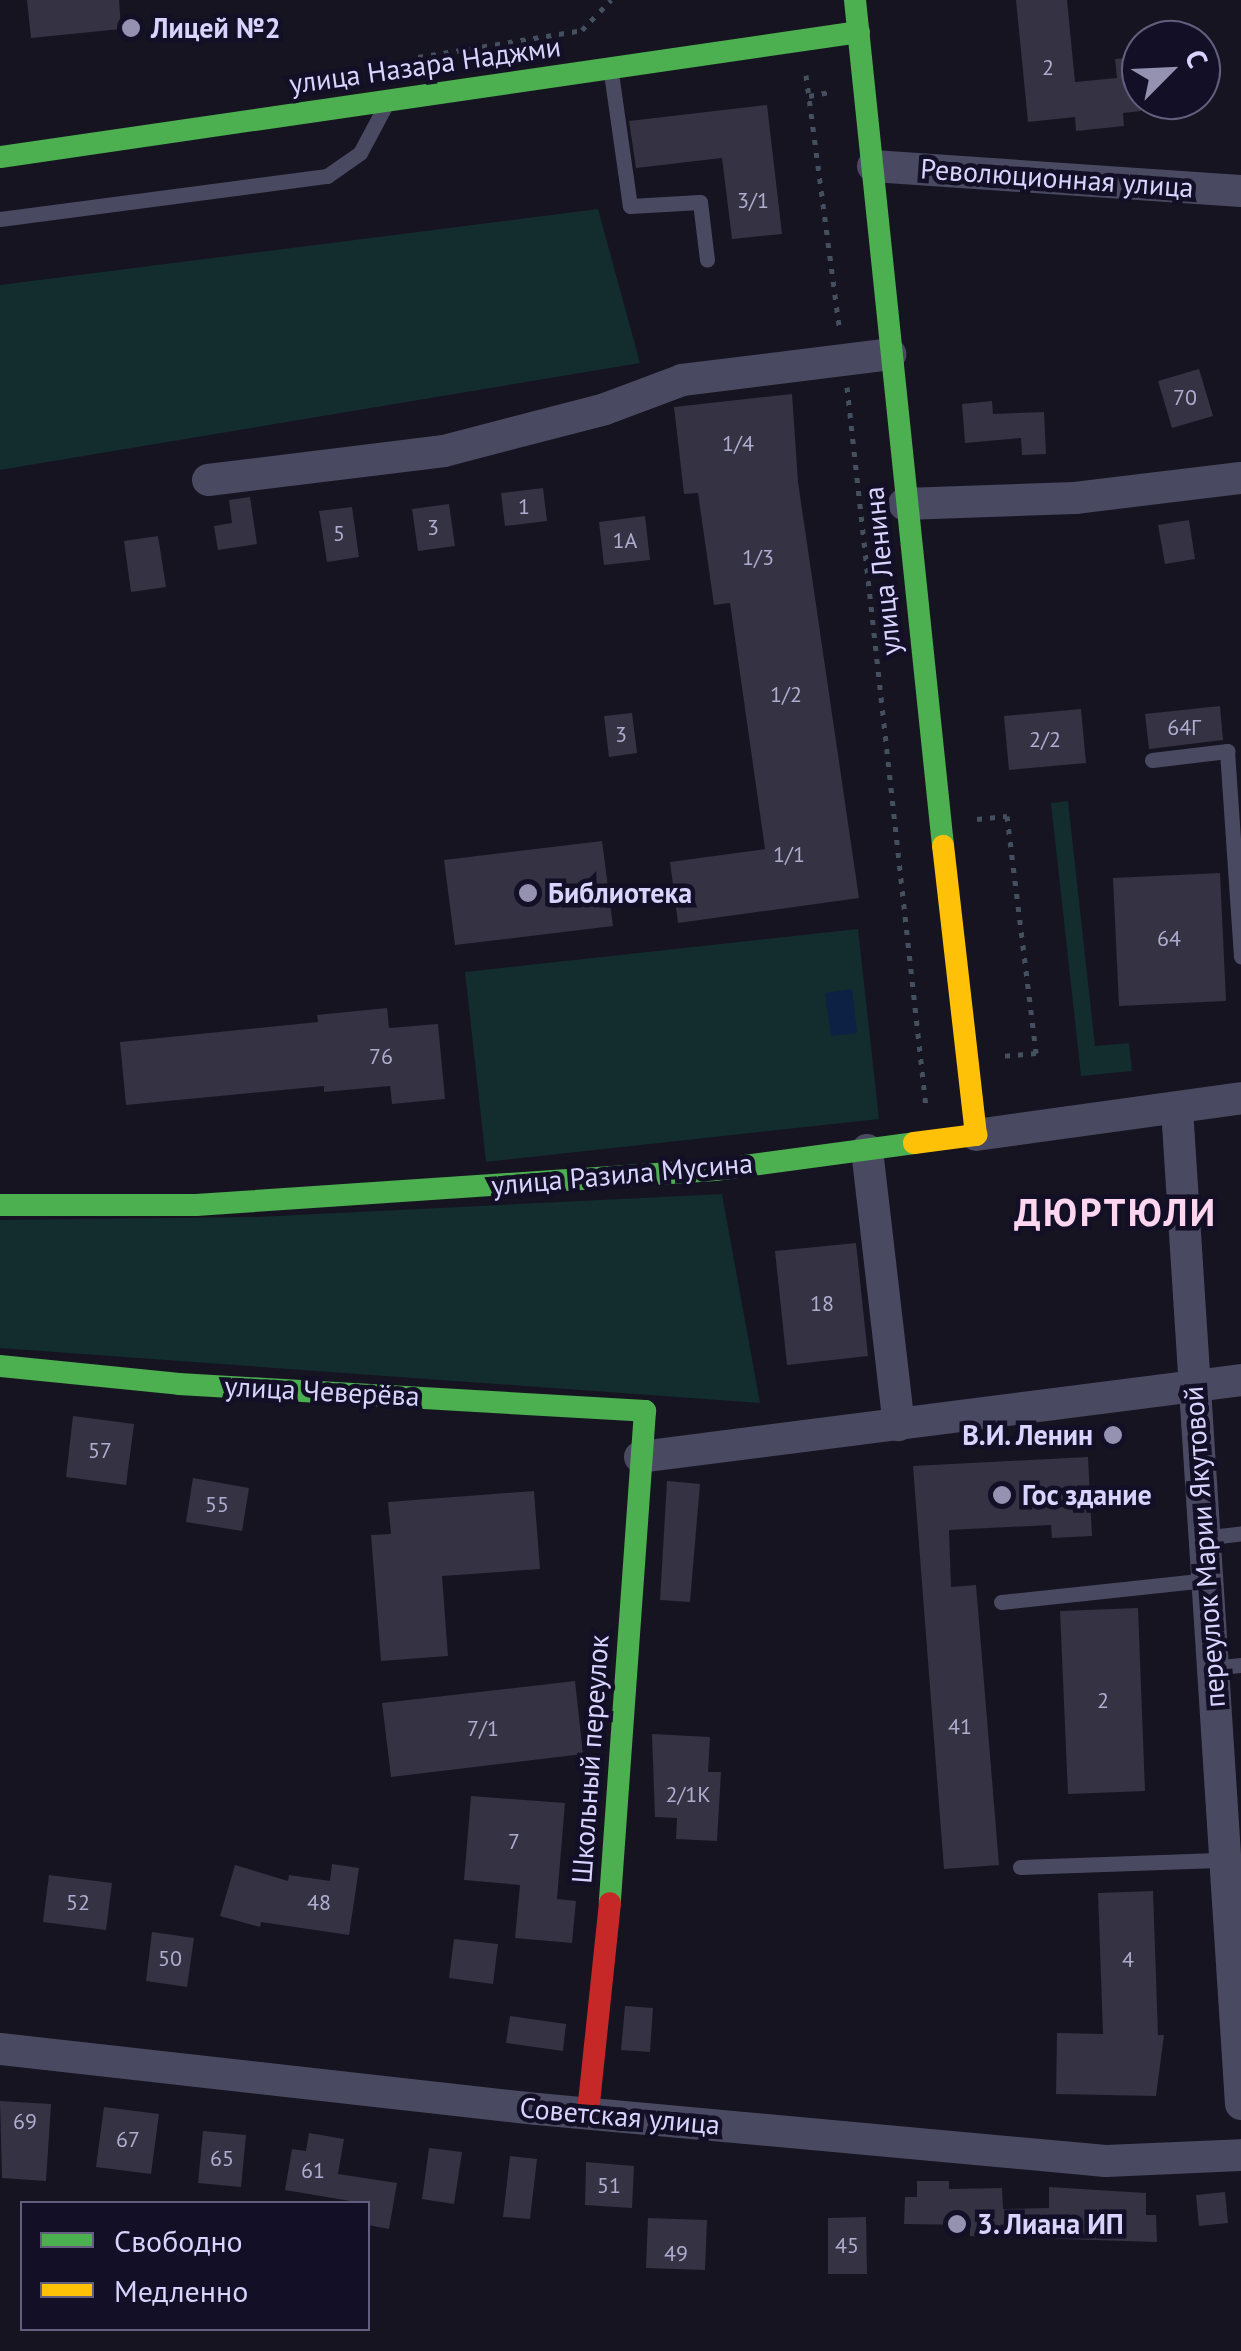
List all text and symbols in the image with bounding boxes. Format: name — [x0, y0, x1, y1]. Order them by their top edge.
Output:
place label: Лицей №2 — [151, 11, 281, 45]
marker: Лицей №2 — [120, 17, 142, 39]
north arrow — [1121, 20, 1221, 120]
street label: улица Назара Наджми — [287, 29, 563, 101]
text: С — [1177, 44, 1217, 73]
house number: 2 — [1042, 55, 1054, 81]
street label: Революционная улица — [919, 152, 1195, 204]
house number: 3/1 — [737, 188, 769, 214]
house number: 70 — [1173, 385, 1197, 411]
house number: 1/4 — [722, 431, 754, 457]
street label: улица Ленина — [856, 485, 908, 657]
house number: 1 — [518, 494, 530, 520]
house number: 3 — [427, 515, 439, 541]
house number: 5 — [333, 521, 345, 547]
house number: 1А — [613, 528, 637, 554]
house number: 1/3 — [742, 545, 774, 571]
house number: 1/2 — [770, 682, 802, 708]
house number: 64Г — [1167, 715, 1201, 741]
house number: 3 — [615, 722, 627, 748]
house number: 2/2 — [1029, 727, 1061, 753]
house number: 1/1 — [773, 842, 805, 868]
place label: Библиотека — [548, 876, 692, 910]
marker: Библиотека — [517, 882, 539, 904]
house number: 64 — [1157, 926, 1181, 952]
house number: 76 — [369, 1044, 393, 1070]
street label: улица Разила Мусина — [490, 1146, 754, 1202]
district label: ДЮРТЮЛИ — [1014, 1189, 1218, 1235]
house number: 18 — [810, 1291, 834, 1317]
street label: улица Чеверёва — [224, 1369, 420, 1413]
street label: переулок Марии Якутовой — [1176, 1385, 1232, 1709]
place label: В.И. Ленин — [960, 1418, 1093, 1452]
marker: В.И. Ленин — [1102, 1424, 1124, 1446]
house number: 57 — [88, 1438, 112, 1464]
place label: Гос здание — [1022, 1478, 1152, 1512]
marker: Гос здание — [991, 1484, 1013, 1506]
house number: 55 — [205, 1492, 229, 1518]
street label: Школьный переулок — [565, 1634, 615, 1884]
house number: 2 — [1097, 1688, 1109, 1714]
house number: 41 — [948, 1714, 972, 1740]
house number: 7/1 — [467, 1716, 499, 1742]
house number: 2/1К — [665, 1782, 711, 1808]
house number: 7 — [508, 1829, 520, 1855]
house number: 52 — [66, 1890, 90, 1916]
house number: 48 — [307, 1890, 331, 1916]
house number: 50 — [158, 1946, 182, 1972]
house number: 4 — [1122, 1947, 1134, 1973]
street label: Советская улица — [518, 2091, 722, 2141]
house number: 69 — [13, 2109, 37, 2135]
house number: 67 — [116, 2127, 140, 2153]
house number: 65 — [210, 2146, 234, 2172]
house number: 61 — [301, 2158, 325, 2184]
house number: 51 — [597, 2173, 621, 2199]
legend — [20, 2201, 370, 2331]
place label: 3. Лиана ИП — [977, 2207, 1126, 2241]
marker: 3. Лиана ИП — [946, 2213, 968, 2235]
text: Свободно — [114, 2221, 243, 2260]
house number: 45 — [835, 2233, 859, 2259]
house number: 49 — [664, 2241, 688, 2267]
text: Медленно — [114, 2271, 248, 2310]

